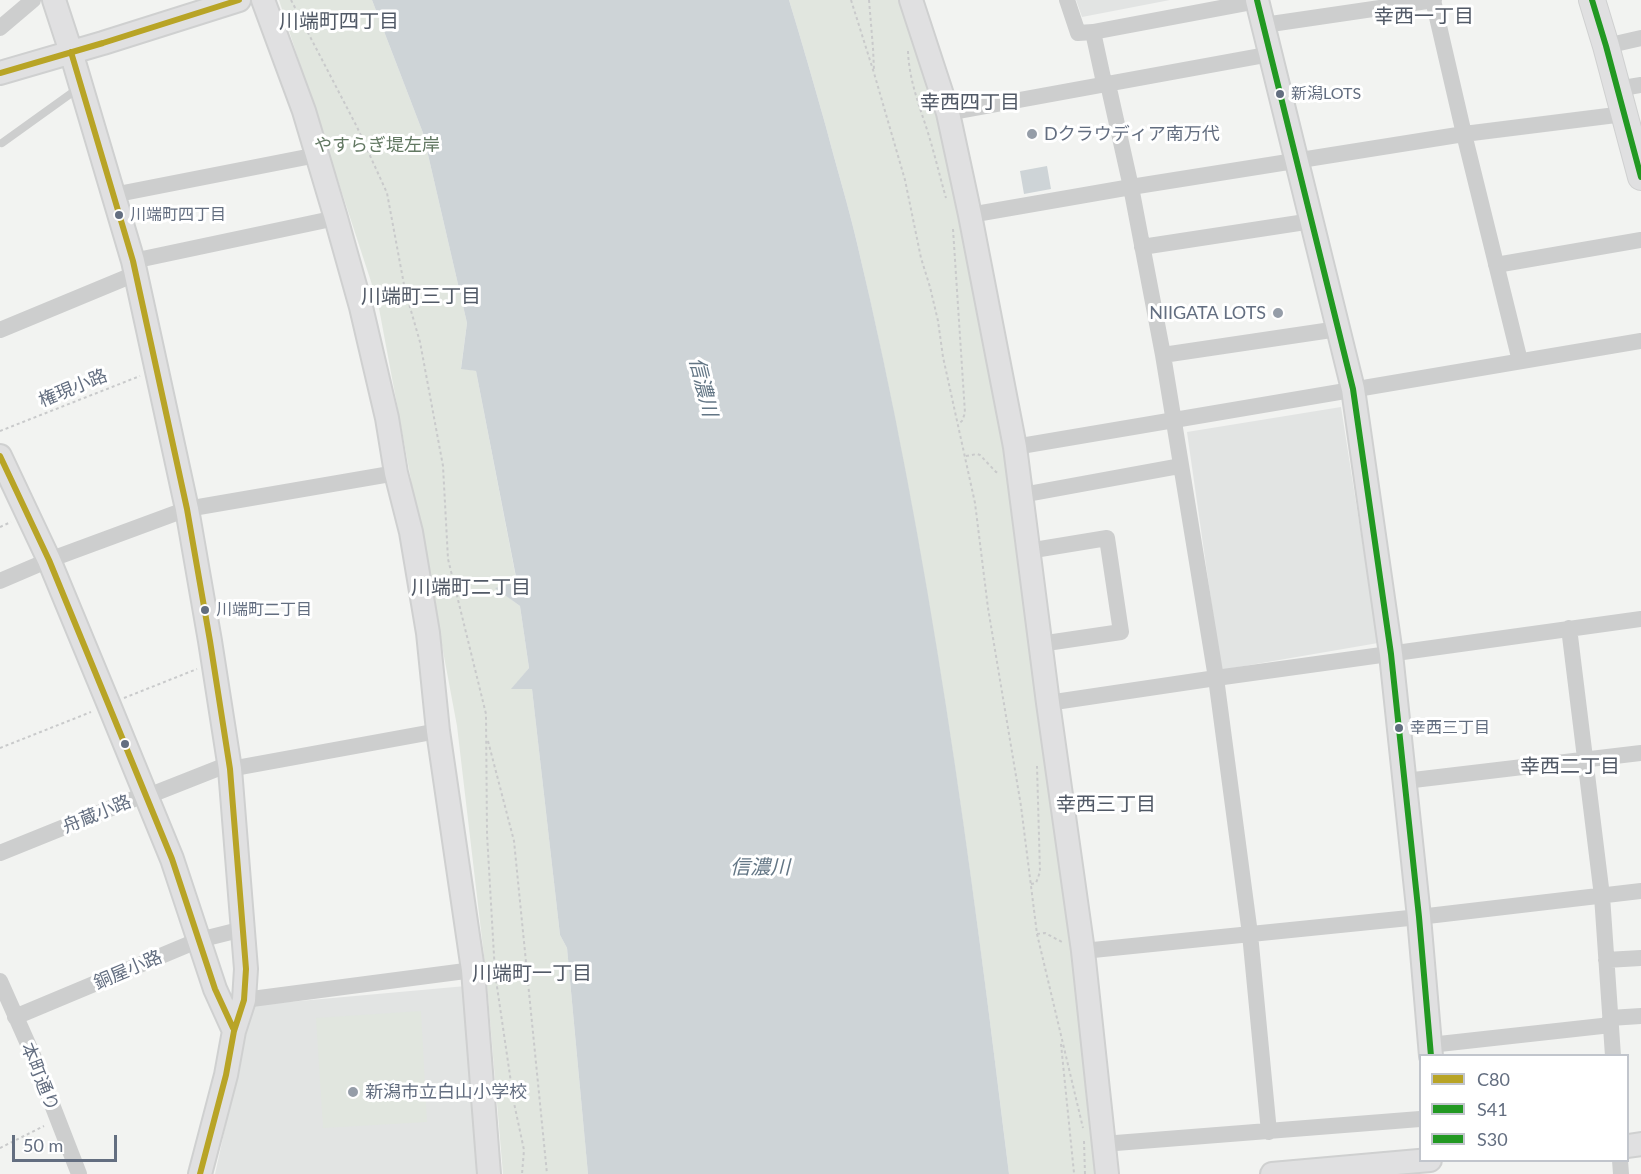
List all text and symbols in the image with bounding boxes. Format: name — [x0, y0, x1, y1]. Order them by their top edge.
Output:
district label: 幸西一丁目 — [1374, 5, 1474, 29]
district label: 川端町四丁目 — [279, 10, 399, 34]
place label: 新潟LOTS — [1291, 84, 1361, 104]
marker: 新潟LOTS — [1274, 88, 1286, 100]
district label: 幸西四丁目 — [920, 91, 1020, 115]
place label: Dクラウディア南万代 — [1044, 123, 1220, 145]
marker: Dクラウディア南万代 — [1025, 127, 1039, 141]
park label: やすらぎ堤左岸 — [314, 134, 440, 156]
place label: 川端町四丁目 — [130, 205, 226, 225]
marker: 川端町四丁目 — [113, 209, 125, 221]
district label: 川端町三丁目 — [361, 285, 481, 309]
place label: NIIGATA LOTS — [1149, 302, 1266, 324]
marker: NIIGATA LOTS — [1271, 306, 1285, 320]
water label: 信濃川 — [684, 355, 722, 419]
street label: 権現小路 — [36, 365, 110, 411]
district label: 川端町二丁目 — [411, 576, 531, 600]
place label: 川端町二丁目 — [216, 600, 312, 620]
marker: 川端町二丁目 — [199, 604, 211, 616]
place label: 幸西三丁目 — [1410, 718, 1490, 738]
marker: 幸西三丁目 — [1393, 722, 1405, 734]
unlabelled marker — [119, 738, 131, 750]
district label: 幸西二丁目 — [1520, 755, 1620, 779]
street label: 舟蔵小路 — [60, 791, 134, 837]
district label: 幸西三丁目 — [1056, 793, 1156, 817]
water label: 信濃川 — [730, 856, 790, 880]
street label: 銅屋小路 — [91, 946, 165, 994]
district label: 川端町一丁目 — [472, 962, 592, 986]
street label: 本町通り — [17, 1040, 63, 1114]
legend — [1419, 1054, 1629, 1162]
text: C80 — [1477, 1068, 1510, 1090]
place label: 新潟市立白山小学校 — [365, 1081, 527, 1103]
marker: 新潟市立白山小学校 — [346, 1085, 360, 1099]
text: S41 — [1477, 1098, 1508, 1120]
scale bar — [15, 1123, 120, 1161]
text: S30 — [1477, 1128, 1508, 1150]
text: 50 m — [23, 1134, 63, 1156]

